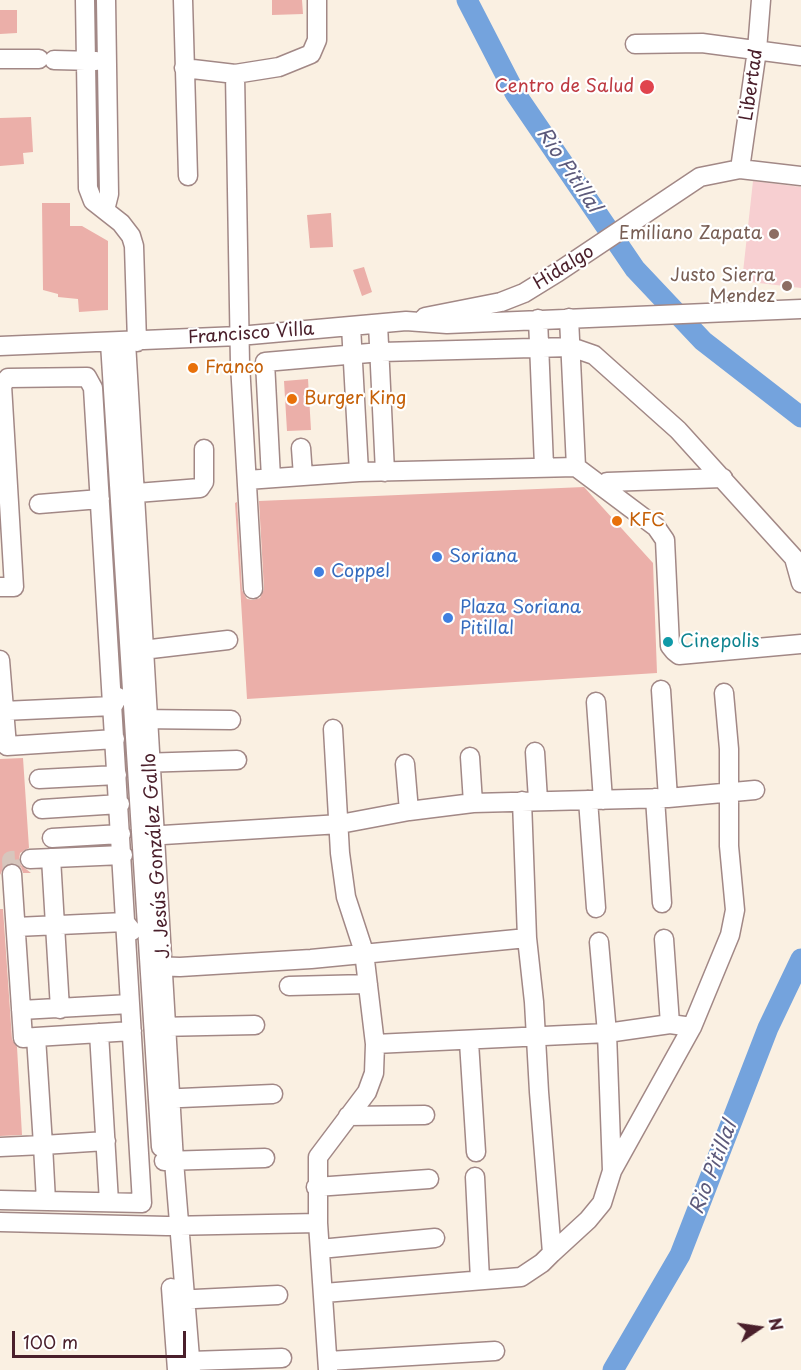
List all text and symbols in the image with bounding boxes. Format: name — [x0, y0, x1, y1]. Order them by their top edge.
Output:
street label: Libertad — [736, 48, 768, 122]
place label: Centro de Salud — [495, 76, 634, 98]
marker: Centro de Salud — [638, 78, 656, 96]
water label: Rio Pitillal — [531, 123, 605, 217]
place label: Emiliano Zapata — [619, 223, 762, 245]
marker: Emiliano Zapata — [767, 227, 781, 241]
street label: Hidalgo — [530, 241, 598, 295]
place label: Justo Sierra Mendez — [670, 265, 775, 308]
marker: Justo Sierra Mendez — [780, 279, 794, 293]
street label: Francisco Villa — [187, 319, 315, 349]
place label: Franco — [205, 357, 264, 379]
marker: Franco — [186, 361, 200, 375]
place label: Burger King — [304, 388, 406, 410]
marker: Burger King — [285, 392, 299, 406]
place label: KFC — [629, 510, 665, 532]
marker: KFC — [610, 514, 624, 528]
place label: Soriana — [449, 546, 518, 568]
marker: Soriana — [430, 550, 444, 564]
place label: Coppel — [331, 561, 390, 583]
marker: Coppel — [312, 565, 326, 579]
place label: Plaza Soriana Pitillal — [460, 597, 581, 640]
marker: Plaza Soriana Pitillal — [441, 611, 455, 625]
place label: Cinepolis — [680, 631, 760, 653]
marker: Cinepolis — [661, 635, 675, 649]
street label: J. Jesús González Gallo — [139, 752, 175, 960]
water label: Rio Pitillal — [685, 1118, 743, 1218]
north arrow — [729, 1298, 789, 1358]
text: N — [763, 1315, 790, 1333]
scale bar — [15, 1319, 189, 1357]
text: 100 m — [23, 1328, 78, 1355]

